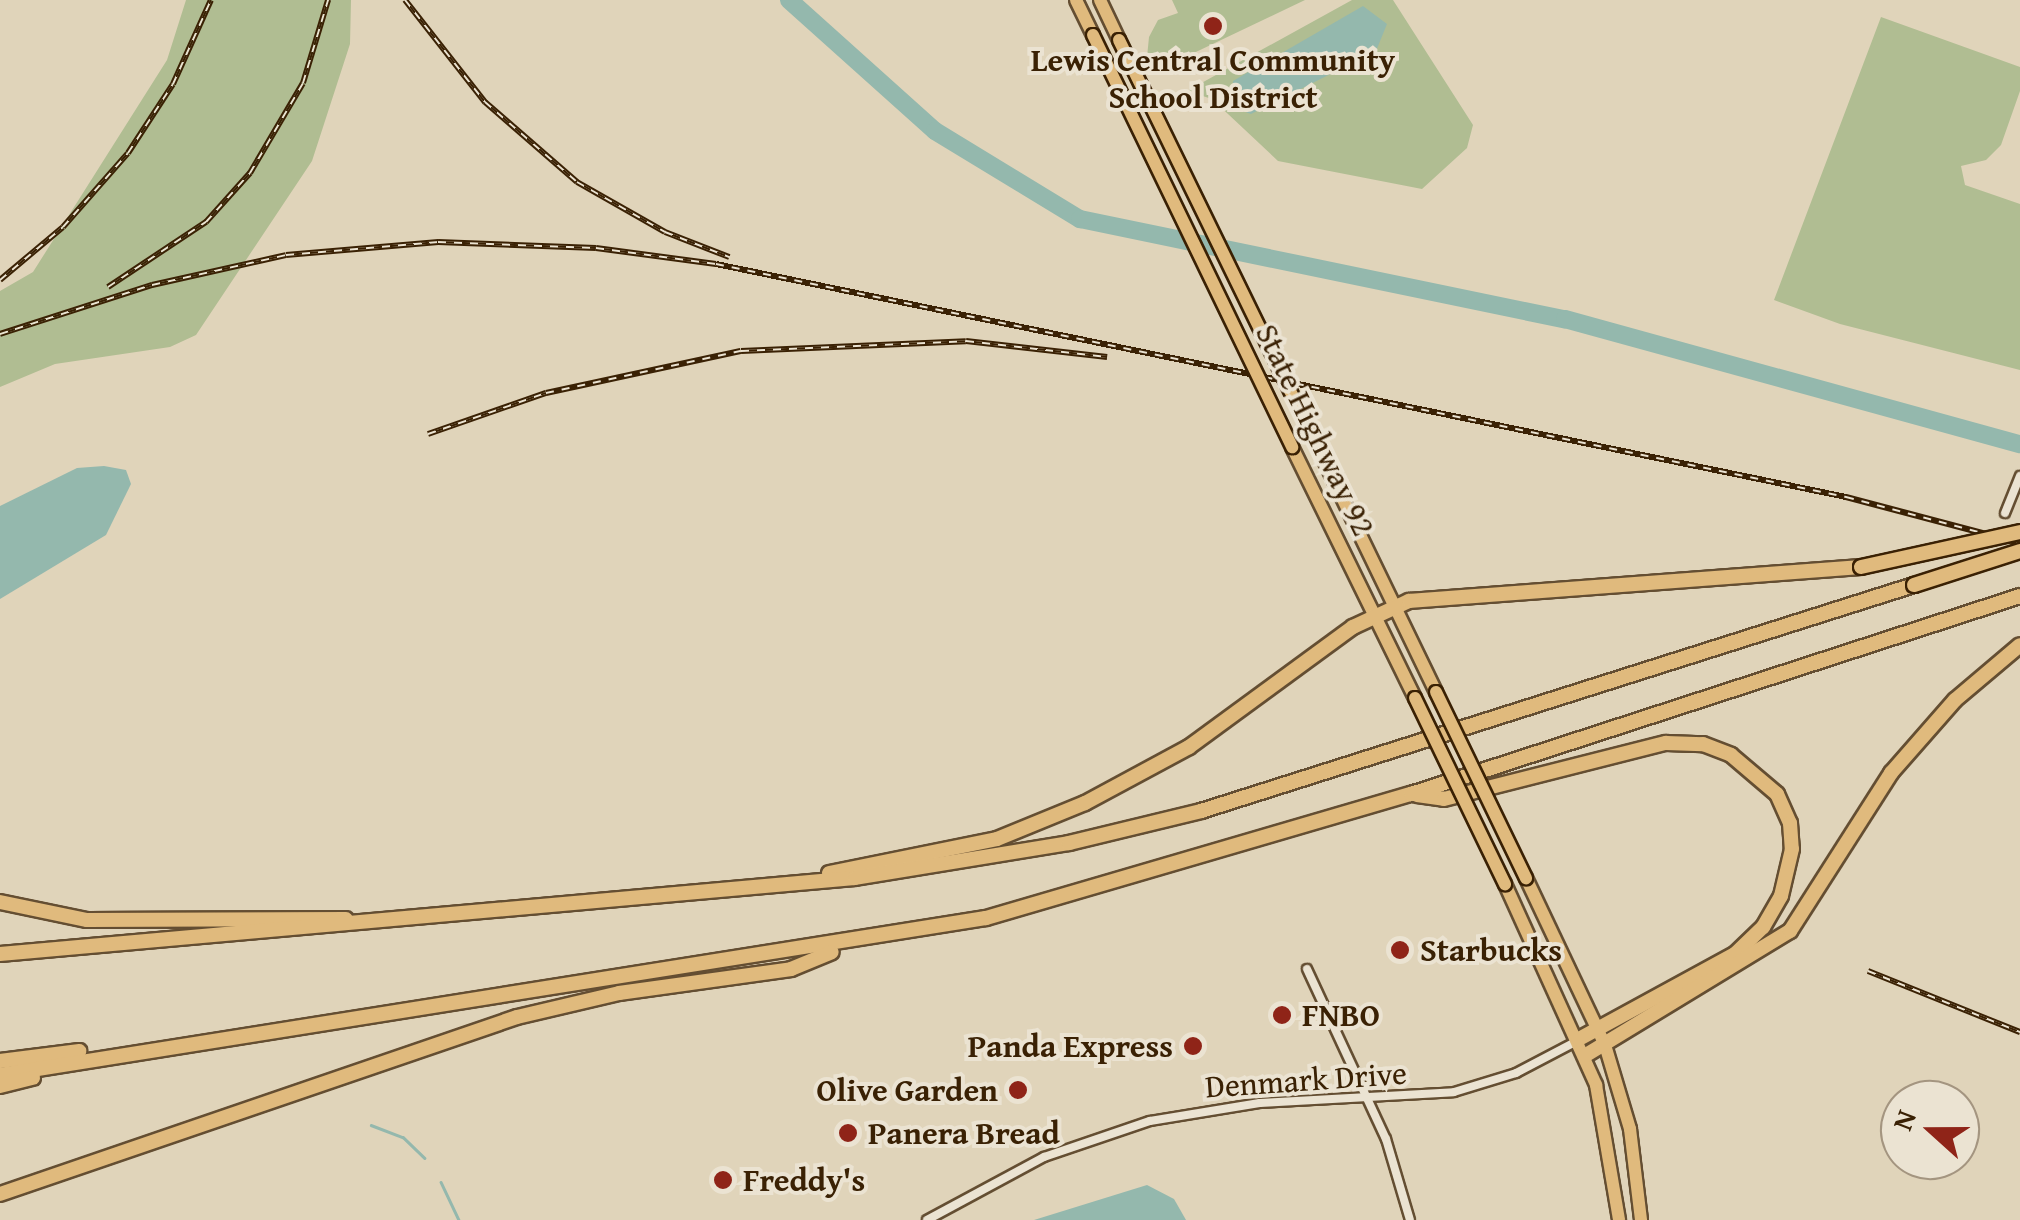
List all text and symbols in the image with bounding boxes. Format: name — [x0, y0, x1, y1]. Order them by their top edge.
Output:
marker: Lewis Central Community School District — [1202, 15, 1224, 37]
place label: Lewis Central Community School District — [1031, 42, 1395, 117]
street label: State Highway 92 — [1247, 318, 1383, 542]
place label: Starbucks — [1420, 931, 1562, 969]
marker: Starbucks — [1389, 939, 1411, 961]
place label: FNBO — [1302, 996, 1380, 1034]
marker: FNBO — [1271, 1004, 1293, 1026]
place label: Panda Express — [968, 1027, 1173, 1065]
marker: Panda Express — [1182, 1035, 1204, 1057]
street label: Denmark Drive — [1204, 1054, 1408, 1106]
place label: Olive Garden — [816, 1071, 998, 1109]
marker: Olive Garden — [1007, 1079, 1029, 1101]
north arrow — [1880, 1080, 1980, 1180]
text: N — [1881, 1104, 1926, 1136]
place label: Panera Bread — [868, 1114, 1060, 1152]
marker: Panera Bread — [837, 1122, 859, 1144]
place label: Freddy's — [743, 1161, 865, 1199]
marker: Freddy's — [712, 1169, 734, 1191]

